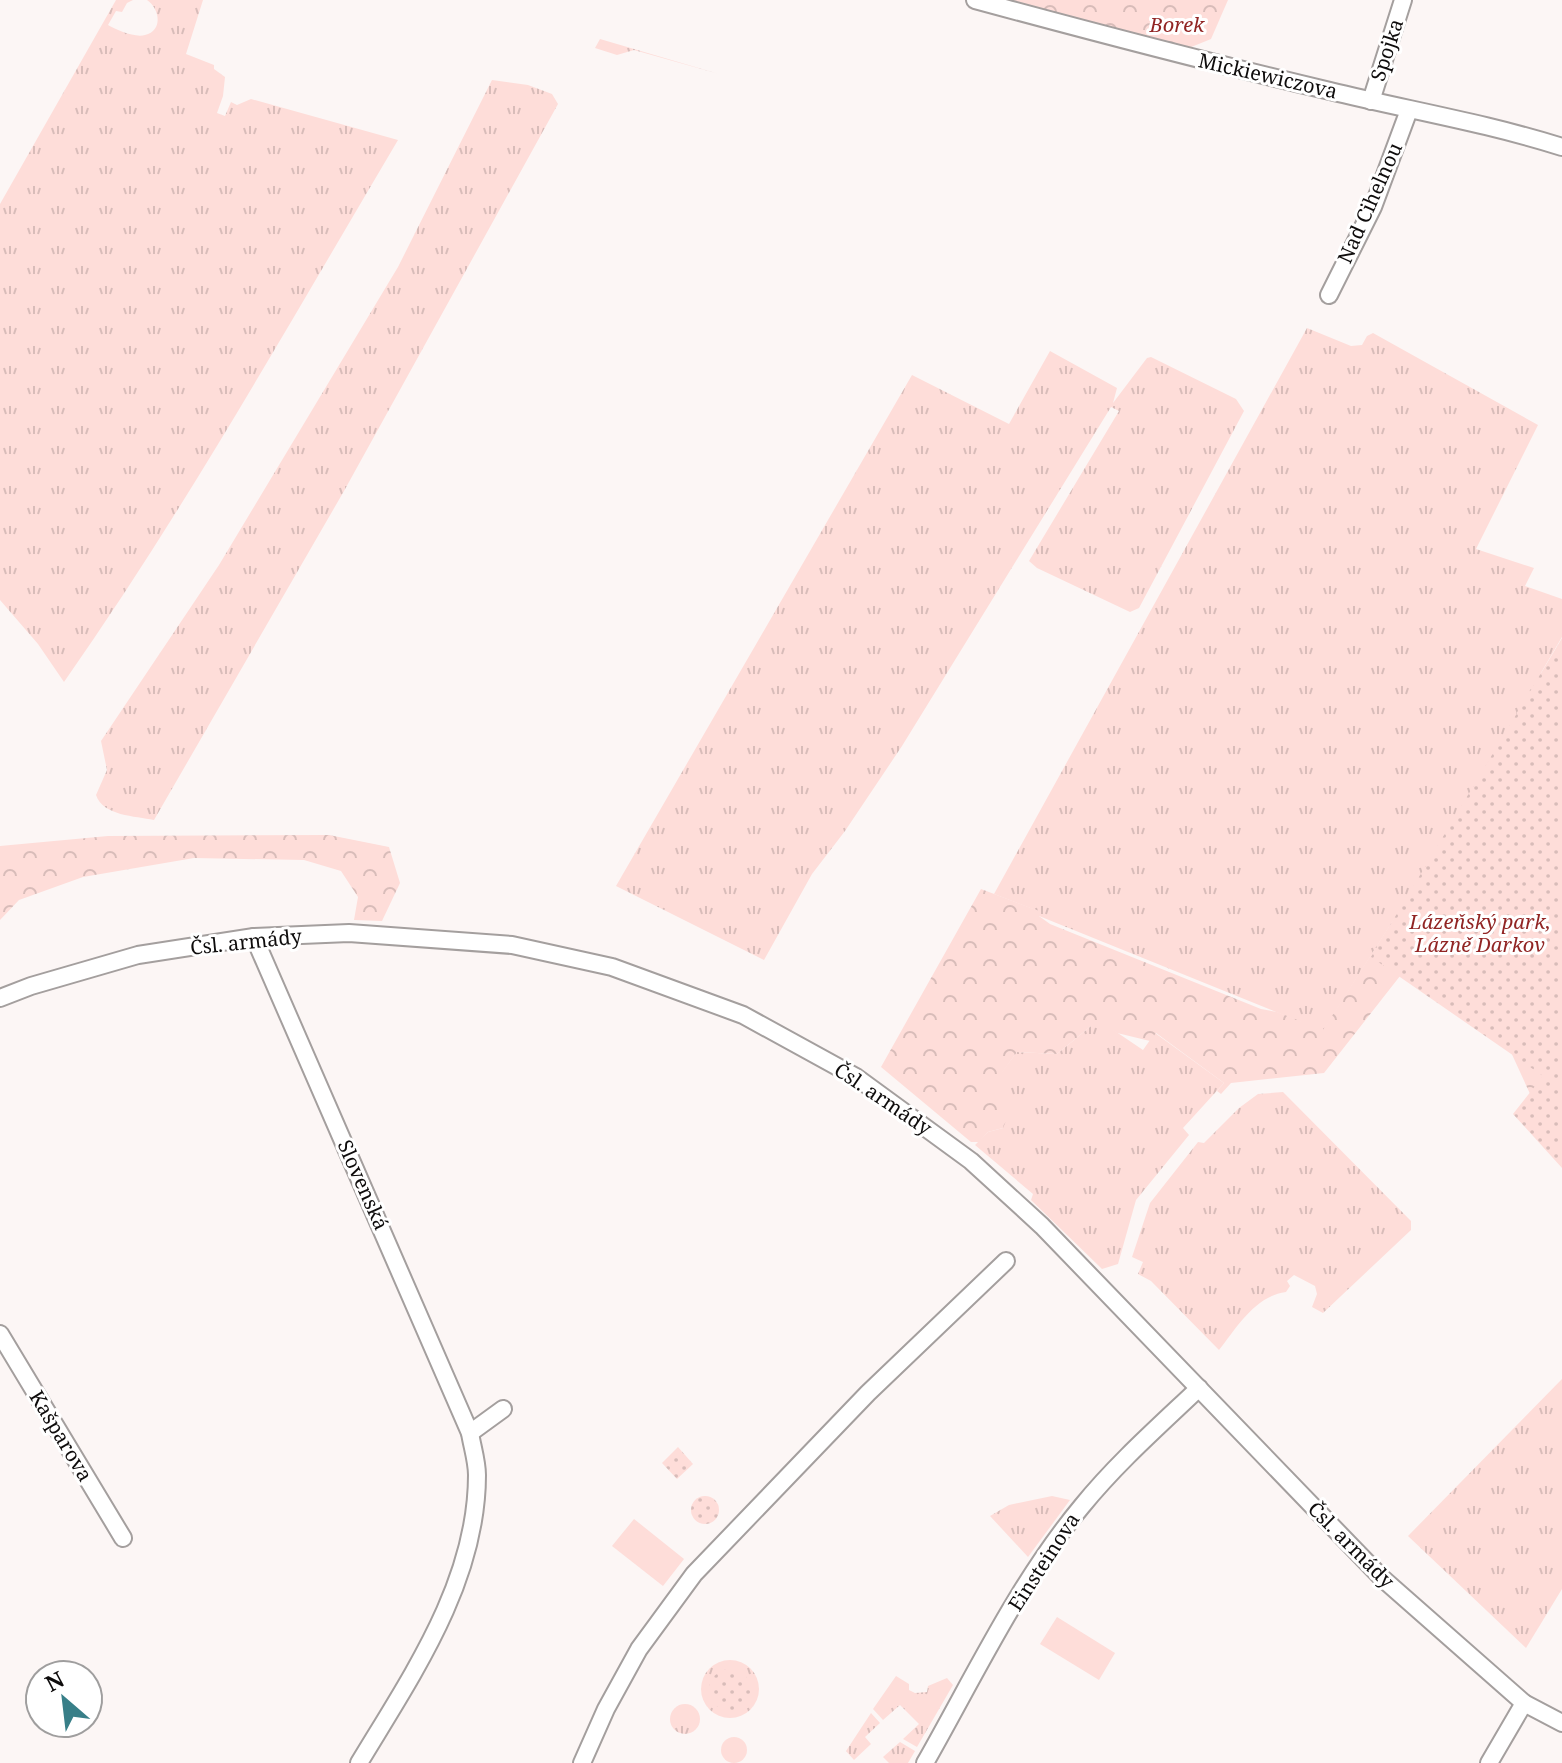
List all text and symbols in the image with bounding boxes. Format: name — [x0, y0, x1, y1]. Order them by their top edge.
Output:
park label: Borek — [1149, 11, 1205, 38]
street label: Spojka — [1364, 15, 1409, 84]
street label: Mickiewiczova — [1196, 46, 1340, 105]
street label: Nad Cihelnou — [1331, 138, 1408, 267]
park label: Lázeňský park, Lázně Darkov — [1408, 908, 1551, 958]
street label: Čsl. armády — [189, 922, 304, 961]
street label: Čsl. armády — [829, 1056, 938, 1142]
street label: Slovenská — [332, 1136, 395, 1234]
street label: Kašparova — [24, 1385, 99, 1486]
street label: Čsl. armády — [1302, 1495, 1401, 1594]
street label: Einsteinova — [1002, 1507, 1085, 1616]
north arrow — [24, 1659, 104, 1739]
text: N — [39, 1663, 69, 1698]

